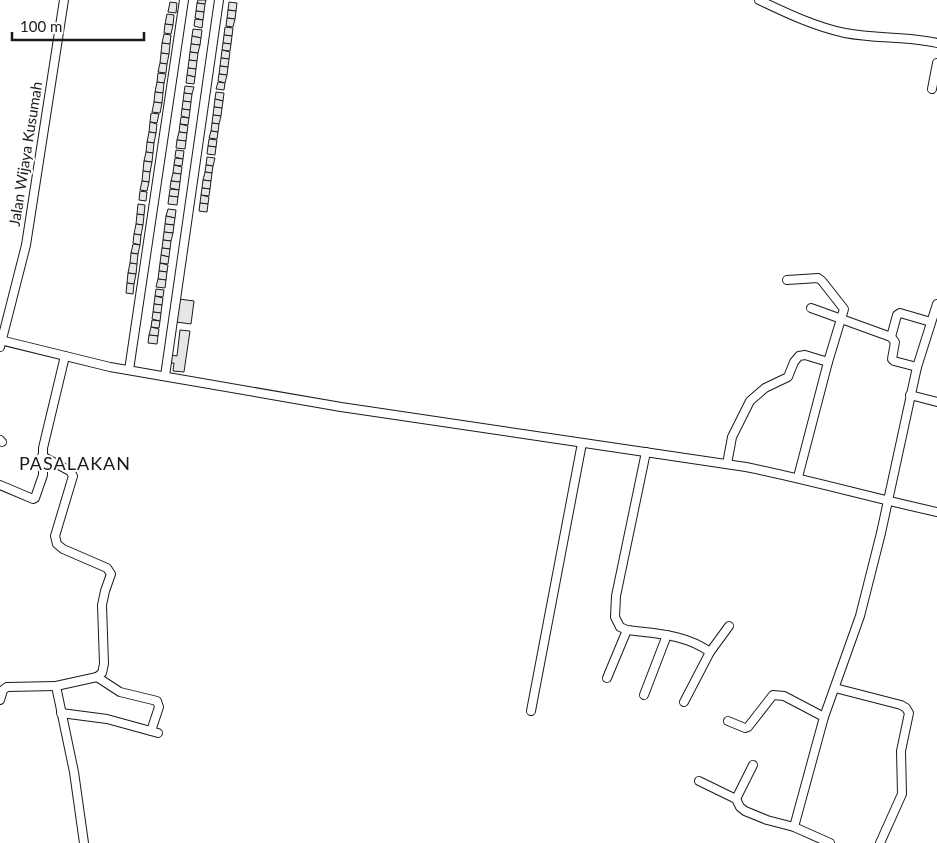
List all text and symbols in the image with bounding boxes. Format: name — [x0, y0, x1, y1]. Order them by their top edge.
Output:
scale bar — [12, 10, 145, 42]
text: 100 m — [20, 17, 62, 35]
street label: Jalan Wijaya Kusumah — [5, 80, 45, 227]
district label: PASALAKAN — [19, 452, 131, 474]

